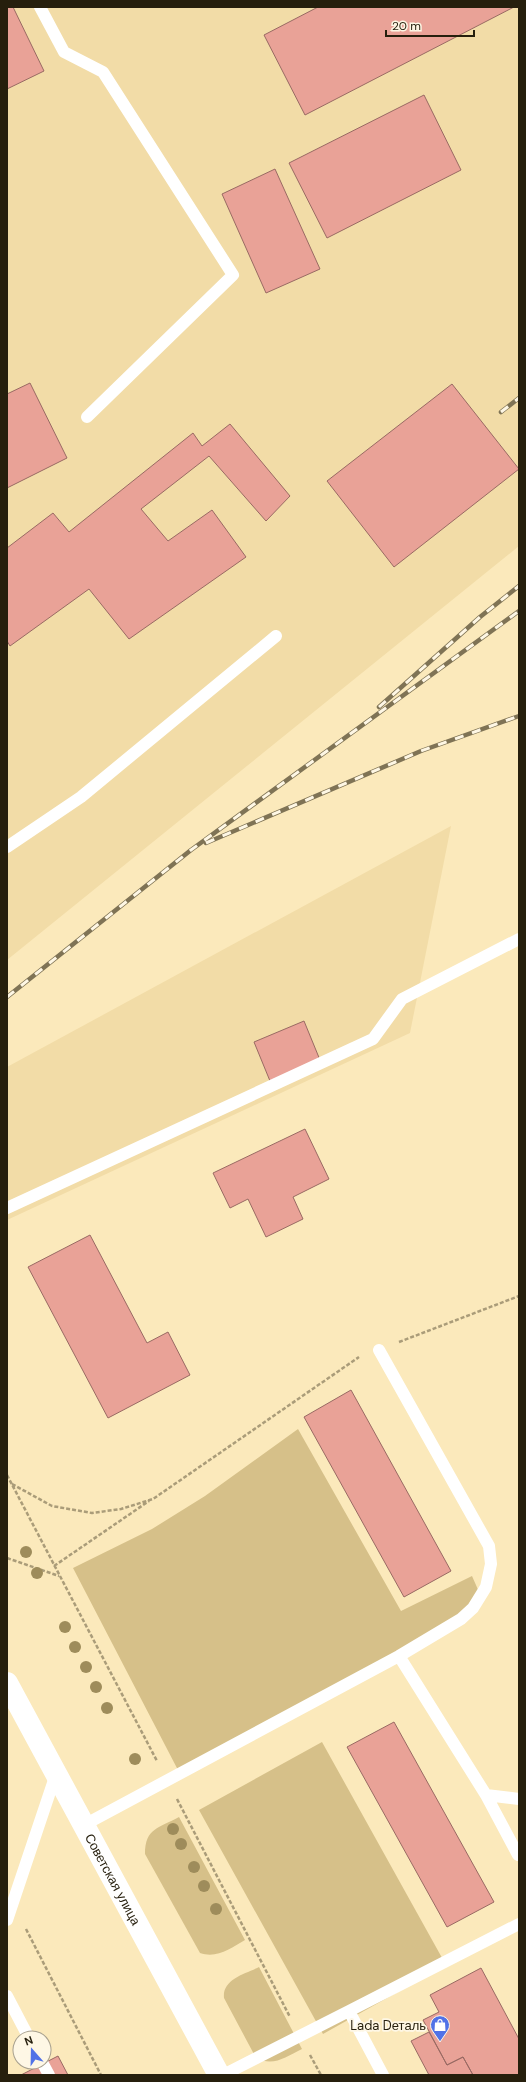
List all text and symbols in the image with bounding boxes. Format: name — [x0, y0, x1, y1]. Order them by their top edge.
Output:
scale bar — [386, 12, 474, 38]
text: 20 m — [392, 18, 421, 34]
street label: Советская улица — [81, 1830, 145, 1929]
shop icon: Lada Dеталь — [429, 2014, 451, 2042]
place label: Lada Dеталь — [350, 2017, 426, 2034]
north arrow — [12, 2030, 52, 2070]
text: N — [22, 2033, 35, 2049]

